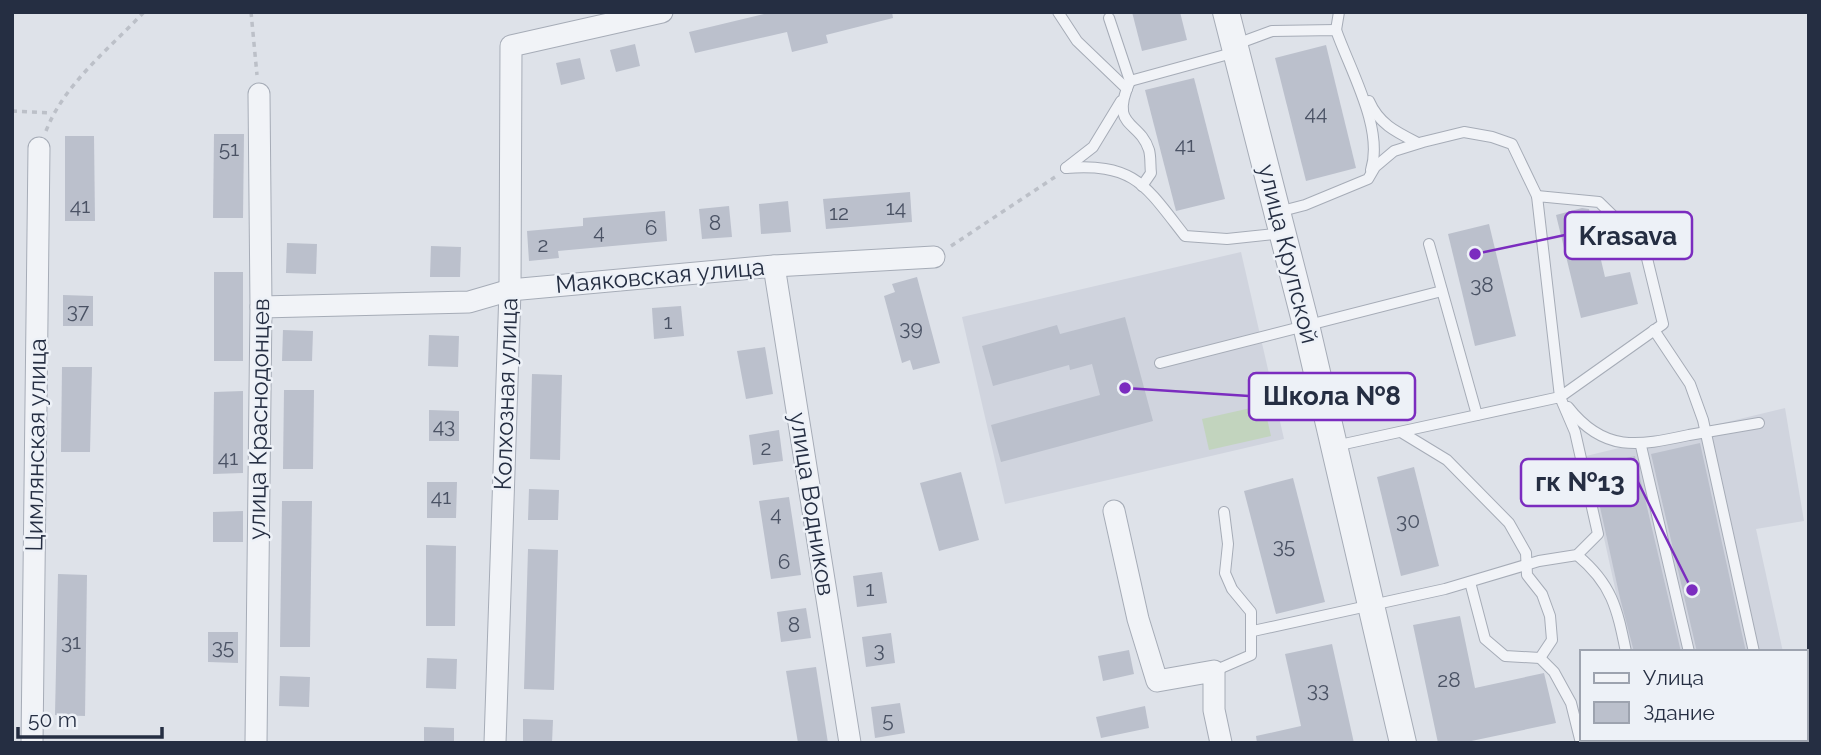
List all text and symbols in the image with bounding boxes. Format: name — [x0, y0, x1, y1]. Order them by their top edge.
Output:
house number: 44 — [1305, 100, 1327, 125]
house number: 41 — [1175, 132, 1195, 157]
house number: 51 — [219, 136, 239, 161]
street label: улица Крупской — [1252, 161, 1325, 347]
house number: 41 — [70, 193, 90, 218]
house number: 14 — [886, 195, 906, 220]
house number: 12 — [829, 200, 849, 225]
house number: 8 — [709, 210, 721, 235]
callout: Krasava — [1565, 212, 1692, 259]
house number: 6 — [645, 215, 657, 240]
house number: 4 — [593, 219, 605, 244]
text: Krasava — [1579, 221, 1677, 251]
house number: 2 — [538, 232, 548, 257]
street label: Маяковская улица — [554, 252, 766, 299]
house number: 38 — [1470, 272, 1494, 297]
street label: Колхозная улица — [488, 297, 523, 491]
house number: 37 — [67, 298, 90, 323]
street label: улица Краснодонцев — [242, 298, 275, 540]
house number: 1 — [664, 309, 673, 334]
house number: 39 — [899, 315, 923, 340]
street label: Цимлянская улица — [19, 338, 52, 552]
callout: Школа №8 — [1249, 373, 1415, 420]
text: Школа №8 — [1263, 381, 1401, 411]
street label: улица Водников — [784, 410, 841, 598]
house number: 43 — [433, 413, 455, 438]
house number: 2 — [761, 435, 771, 460]
house number: 41 — [218, 445, 238, 470]
callout: гк №13 — [1521, 459, 1638, 506]
text: гк №13 — [1535, 467, 1625, 497]
house number: 41 — [431, 484, 451, 509]
house number: 4 — [770, 501, 782, 526]
house number: 30 — [1396, 508, 1420, 533]
house number: 35 — [1273, 533, 1295, 558]
house number: 6 — [778, 549, 790, 574]
house number: 1 — [866, 576, 875, 601]
house number: 8 — [788, 612, 800, 637]
house number: 31 — [61, 629, 81, 654]
house number: 35 — [212, 634, 234, 659]
house number: 3 — [873, 637, 885, 662]
legend — [1580, 650, 1807, 741]
text: Улица — [1643, 665, 1704, 690]
house number: 28 — [1437, 667, 1461, 692]
house number: 33 — [1307, 677, 1329, 702]
scale bar — [18, 696, 161, 740]
text: Здание — [1643, 700, 1715, 725]
text: 50 m — [28, 707, 77, 732]
house number: 5 — [882, 707, 894, 732]

